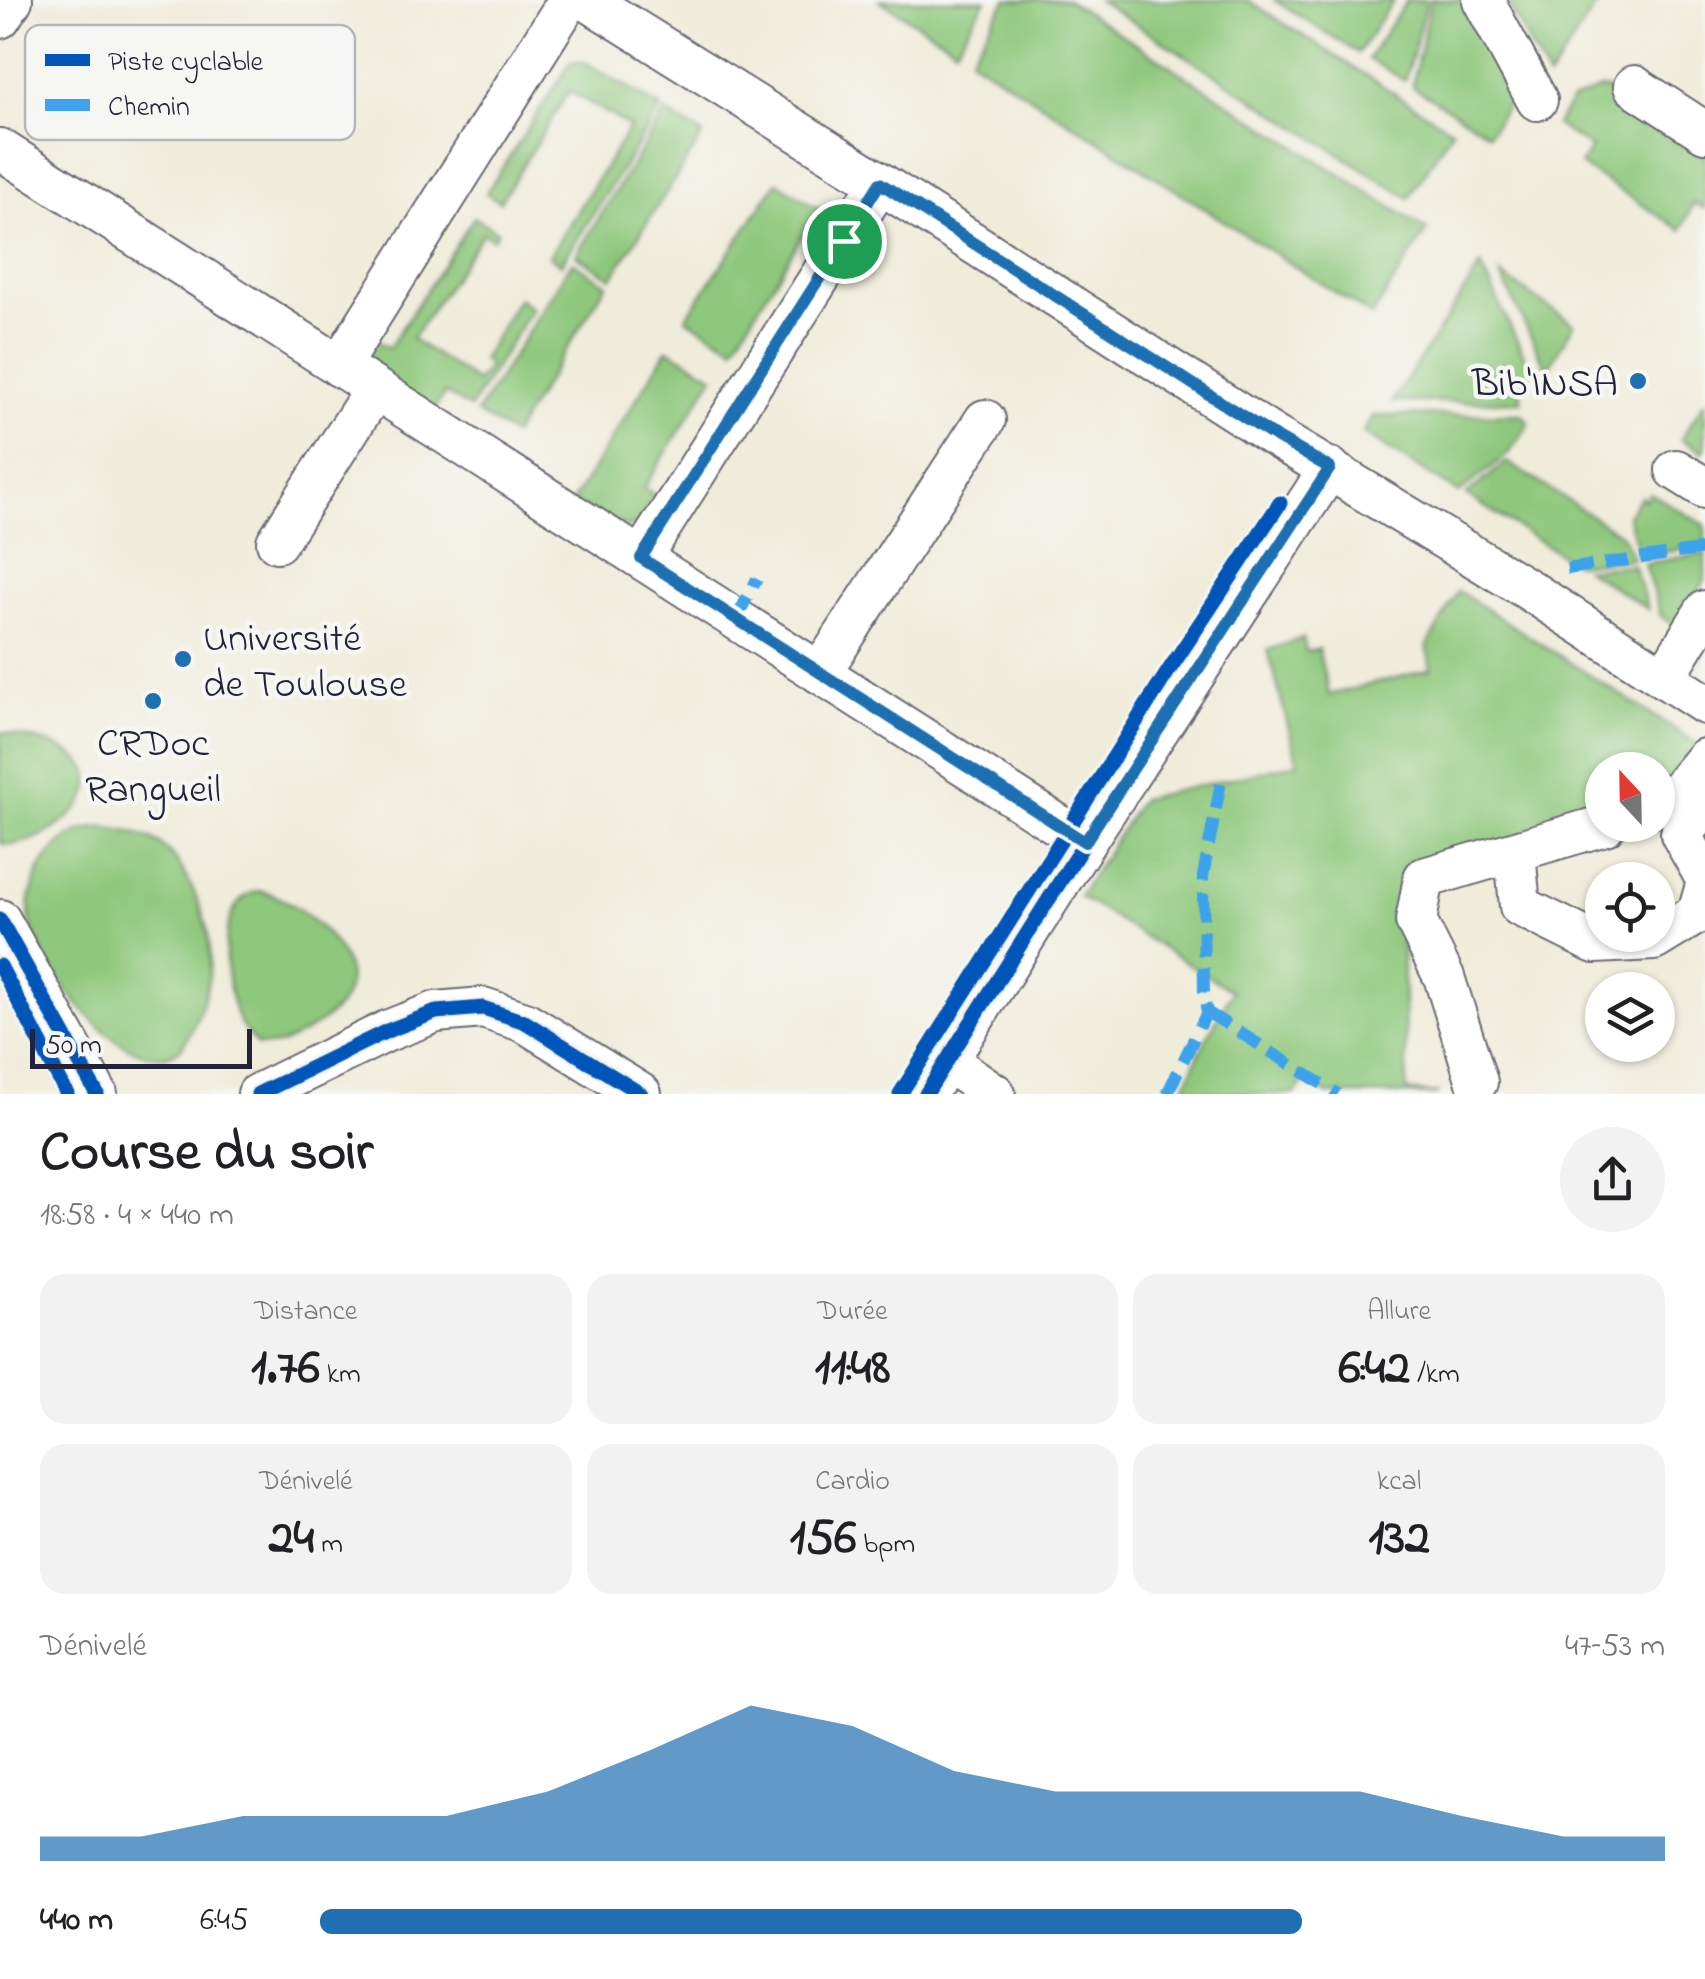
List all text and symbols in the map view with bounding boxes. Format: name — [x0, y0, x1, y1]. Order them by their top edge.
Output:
legend — [25, 25, 355, 140]
text: Piste cyclable — [108, 43, 264, 84]
text: Chemin — [108, 88, 190, 129]
pin — [802, 199, 887, 284]
icon: arrive — [817, 214, 872, 269]
place label: Bib'INSA — [1471, 356, 1618, 415]
marker: Bib'INSA — [1627, 370, 1649, 392]
place label: Université de Toulouse — [203, 611, 407, 716]
marker: Université de Toulouse — [172, 648, 194, 670]
marker: CRDoc Rangueil — [142, 690, 164, 712]
place label: CRDoc Rangueil — [85, 716, 221, 821]
north arrow — [1585, 752, 1675, 842]
map controls — [1585, 752, 1675, 1062]
button: locate — [1585, 862, 1675, 952]
button: layers — [1585, 972, 1675, 1062]
scale bar — [30, 1024, 252, 1068]
text: 50 m — [45, 1026, 102, 1067]
text: Course du soir — [40, 1115, 373, 1195]
button: share — [1560, 1127, 1665, 1232]
text: 18:58 · 4 × 440 m — [40, 1193, 234, 1240]
text: Distance — [254, 1292, 357, 1333]
text: Durée — [817, 1292, 888, 1333]
text: Allure — [1367, 1292, 1431, 1333]
text: 1.76 — [251, 1333, 320, 1406]
text: 11:48 — [815, 1333, 890, 1406]
text: 6:42 — [1338, 1333, 1410, 1406]
text: km — [320, 1355, 361, 1396]
text: /km — [1410, 1355, 1460, 1396]
text: Dénivelé — [259, 1462, 353, 1503]
text: Cardio — [815, 1462, 890, 1503]
text: kcal — [1377, 1462, 1421, 1503]
text: 24 — [269, 1503, 314, 1576]
text: 156 — [790, 1503, 856, 1576]
text: 132 — [1368, 1503, 1430, 1576]
text: m — [314, 1525, 343, 1566]
text: bpm — [856, 1525, 915, 1566]
text: Dénivelé — [40, 1624, 147, 1671]
text: 47–53 m — [1565, 1624, 1665, 1671]
text: 440 m — [40, 1898, 113, 1945]
text: 6:45 — [200, 1898, 248, 1945]

